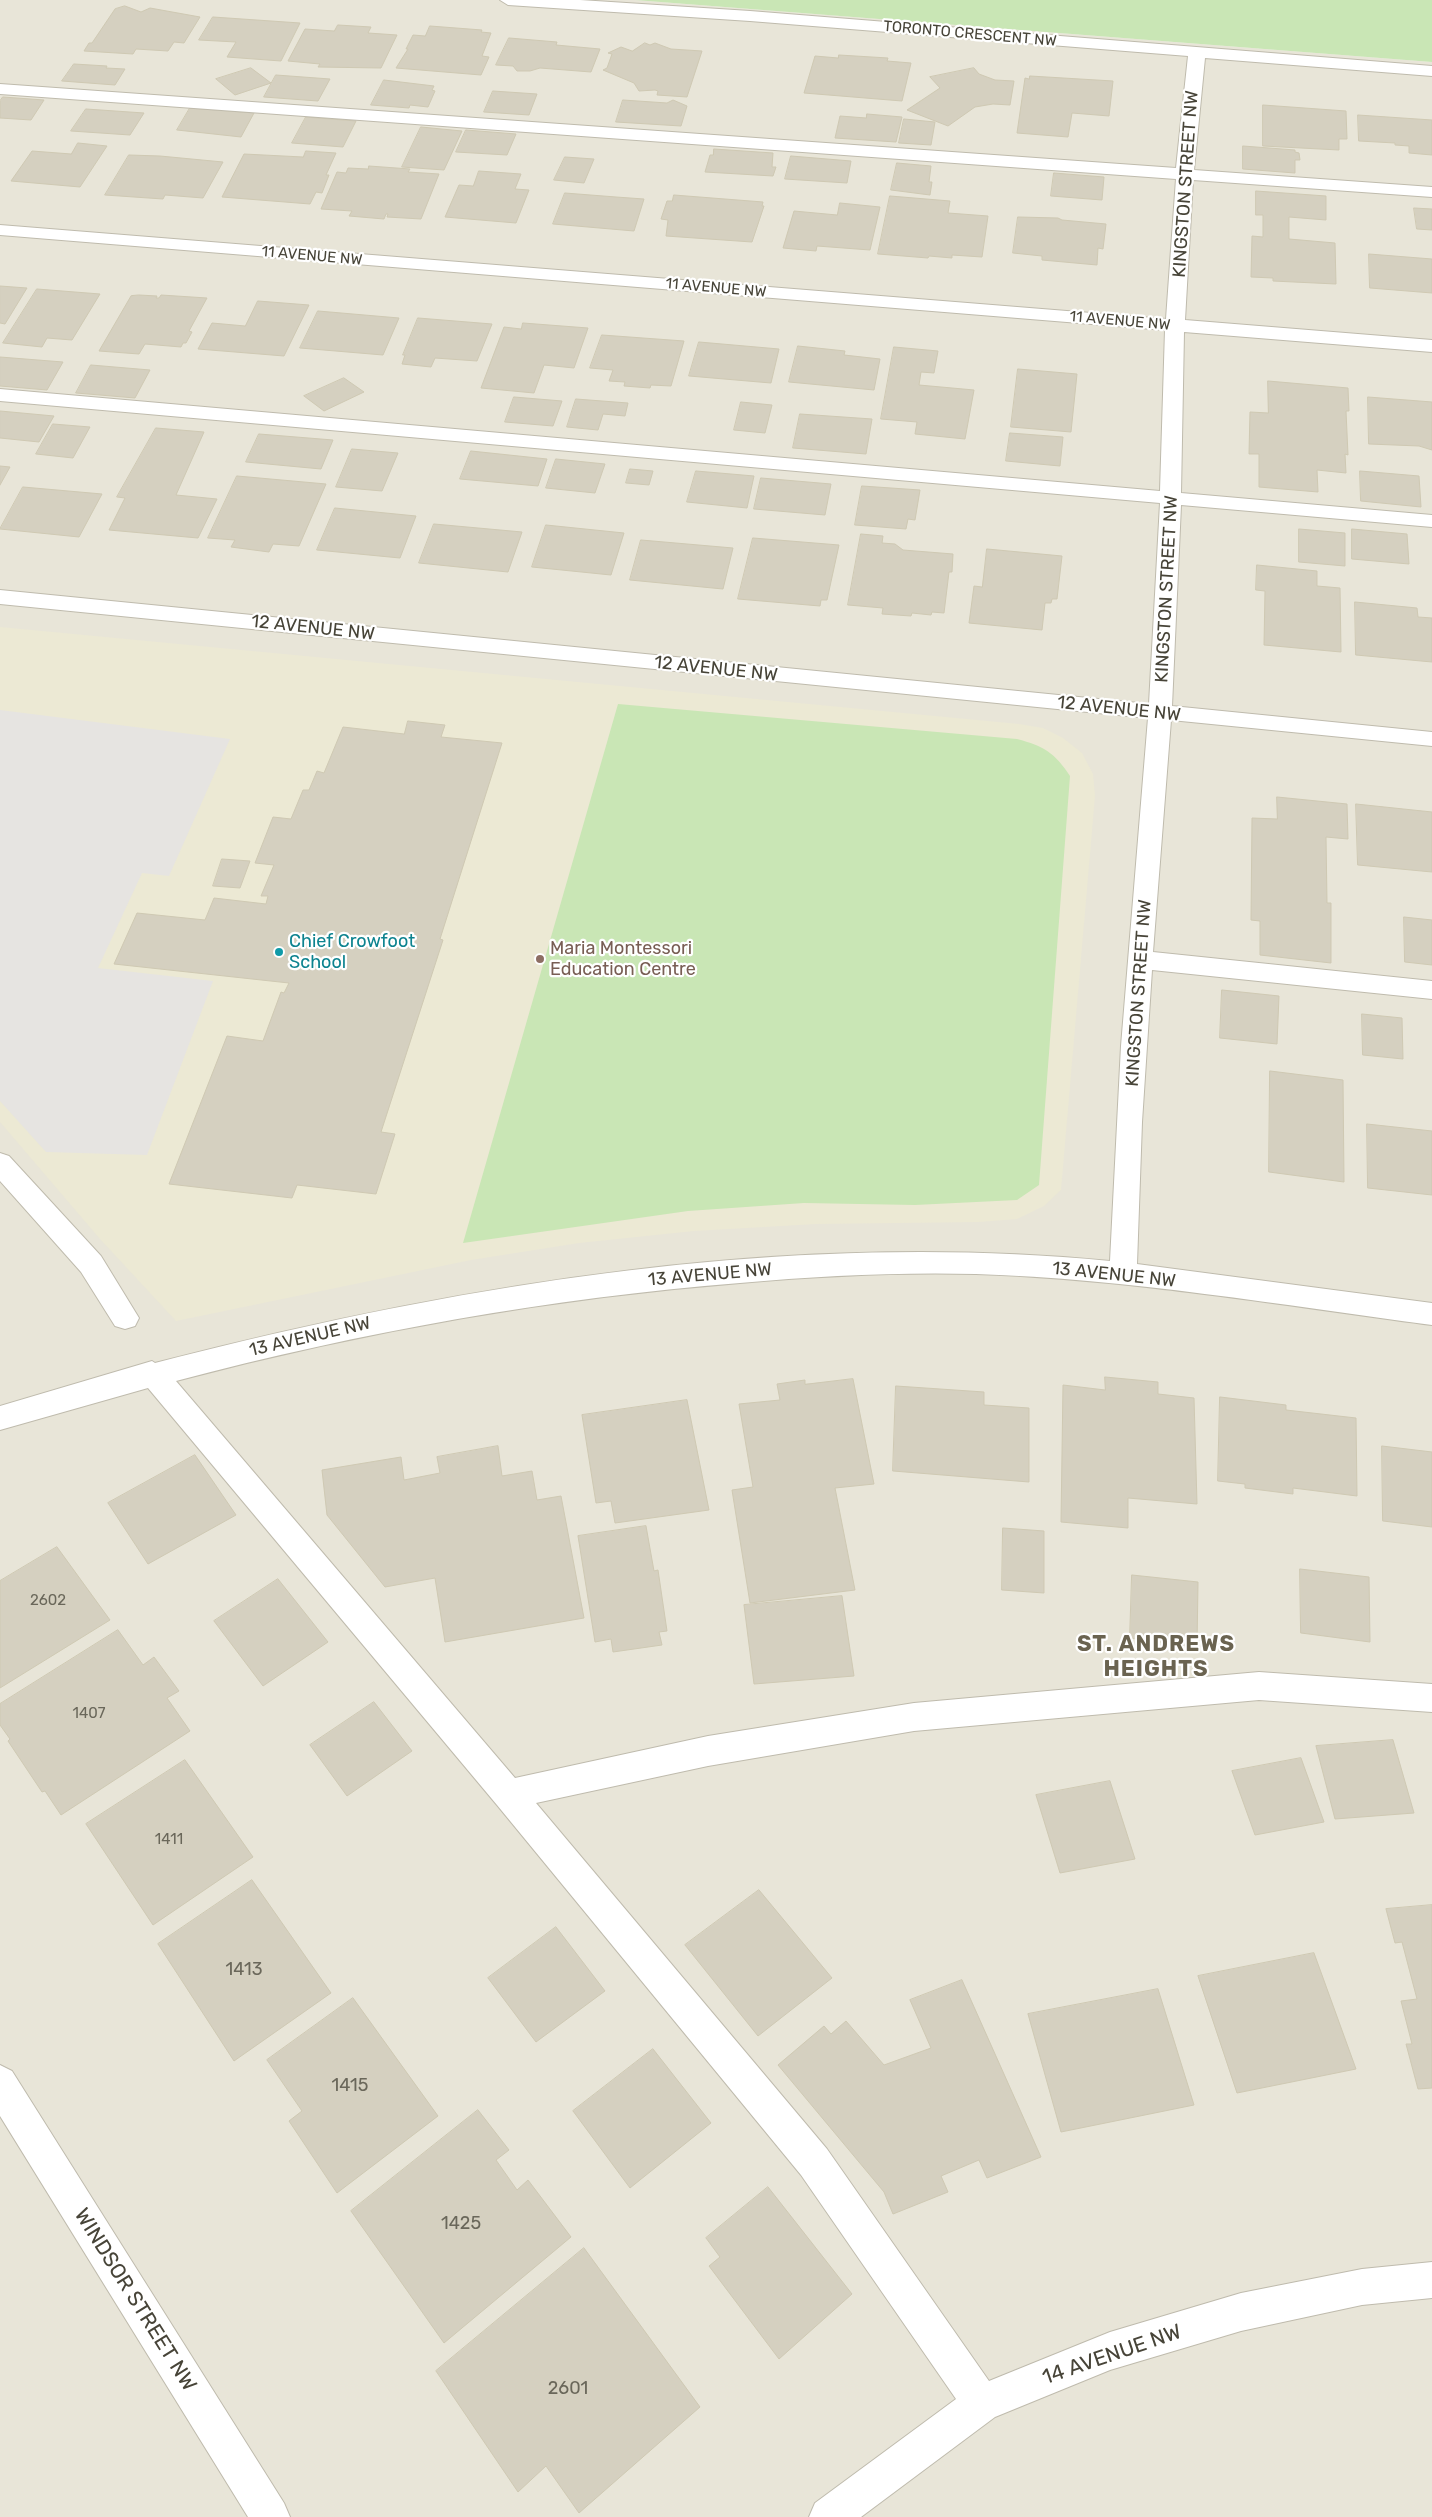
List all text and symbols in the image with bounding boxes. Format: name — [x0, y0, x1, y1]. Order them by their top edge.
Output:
street label: TORONTO CRESCENT NW — [883, 17, 1057, 51]
street label: KINGSTON STREET NW — [1169, 90, 1203, 278]
street label: 11 AVENUE NW — [261, 243, 363, 269]
street label: 11 AVENUE NW — [665, 275, 767, 301]
street label: 11 AVENUE NW — [1069, 308, 1171, 334]
street label: KINGSTON STREET NW — [1151, 495, 1183, 683]
street label: 12 AVENUE NW — [250, 611, 376, 645]
street label: 12 AVENUE NW — [653, 652, 779, 686]
street label: 12 AVENUE NW — [1056, 692, 1182, 726]
street label: KINGSTON STREET NW — [1122, 899, 1156, 1087]
place label: Chief Crowfoot School — [289, 931, 415, 974]
place label: Maria Montessori Education Centre — [550, 938, 696, 981]
marker: Chief Crowfoot School — [273, 946, 285, 958]
marker: Maria Montessori Education Centre — [534, 953, 546, 965]
street label: 13 AVENUE NW — [1051, 1258, 1177, 1292]
street label: 13 AVENUE NW — [647, 1259, 773, 1291]
street label: 13 AVENUE NW — [247, 1313, 373, 1361]
house number: 2602 — [30, 1592, 66, 1610]
district label: ST. ANDREWS HEIGHTS — [1076, 1632, 1236, 1684]
house number: 1407 — [73, 1705, 105, 1723]
house number: 1411 — [155, 1831, 183, 1849]
house number: 1413 — [225, 1959, 263, 1981]
house number: 1415 — [332, 2075, 368, 2097]
street label: WINDSOR STREET NW — [68, 2204, 202, 2396]
house number: 1425 — [441, 2213, 481, 2235]
street label: 14 AVENUE NW — [1039, 2319, 1185, 2391]
house number: 2601 — [548, 2378, 588, 2400]

